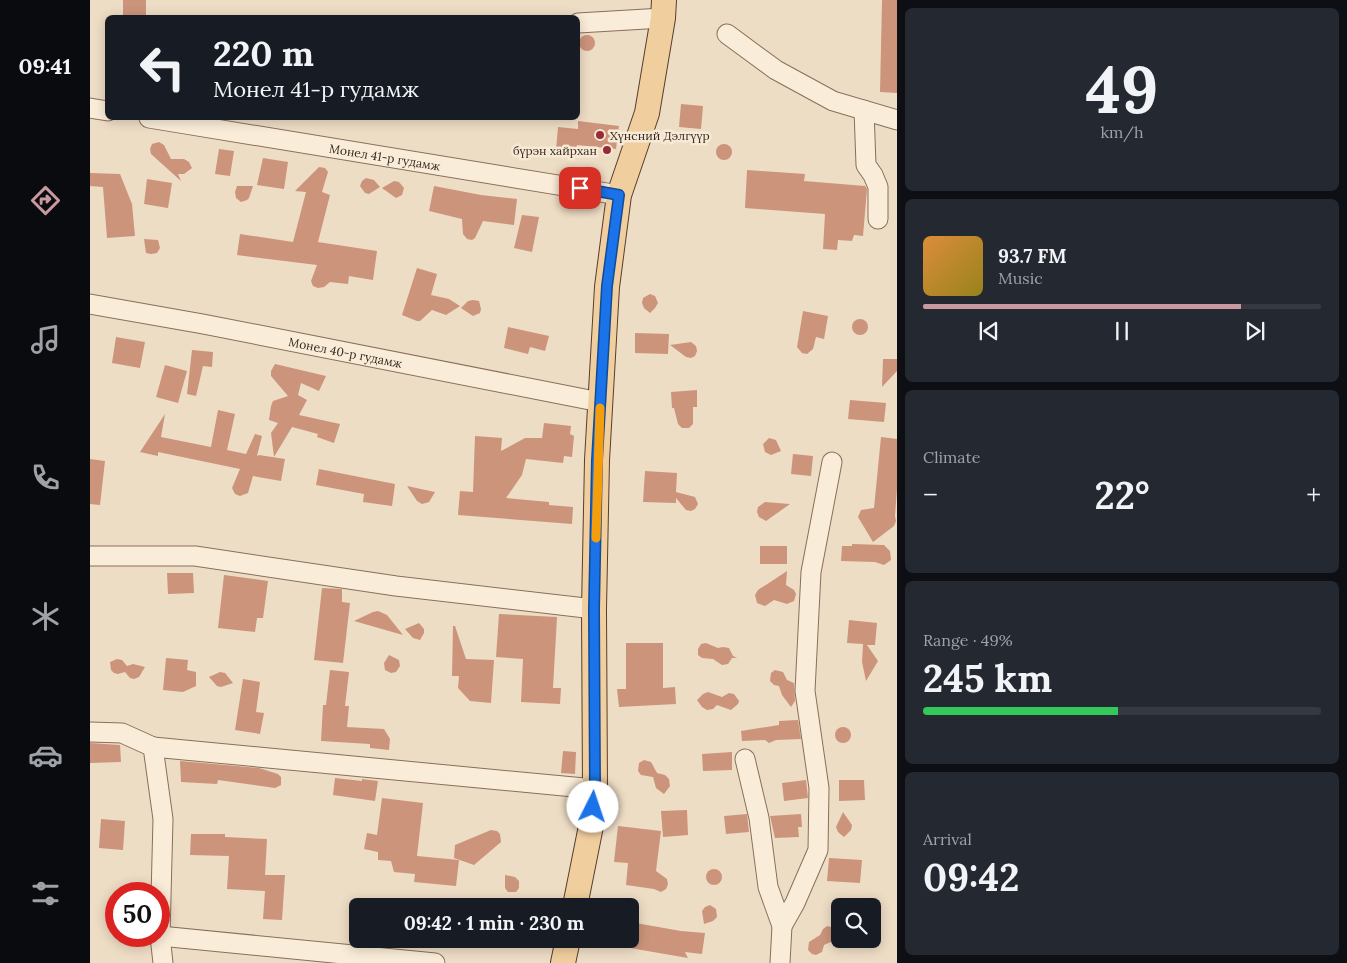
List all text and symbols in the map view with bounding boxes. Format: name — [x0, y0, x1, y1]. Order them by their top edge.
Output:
text: 220 m — [213, 31, 314, 76]
icon: left — [130, 35, 195, 100]
text: 49 — [1086, 48, 1159, 131]
text: 09:41 — [18, 52, 72, 80]
text: Монел 41-р гудамж — [213, 75, 419, 103]
text: km/h — [1100, 122, 1144, 142]
place label: Хүнсний Дэлгүүр — [610, 128, 710, 143]
marker: Хүнсний Дэлгүүр — [594, 129, 606, 141]
street label: Монел 41-р гудамж — [328, 140, 442, 173]
place label: бүрэн хайрхан — [513, 143, 597, 158]
marker: бүрэн хайрхан — [601, 144, 613, 156]
pin — [559, 167, 601, 209]
icon: arrive — [566, 174, 594, 202]
icon: directions — [28, 183, 63, 218]
text: 93.7 FM — [998, 244, 1067, 268]
text: Music — [998, 268, 1043, 288]
icon: previous — [975, 317, 1003, 345]
icon: pause — [1108, 317, 1136, 345]
icon: next — [1241, 317, 1269, 345]
icon: music — [28, 322, 63, 357]
street label: Монел 40-р гудамж — [287, 334, 404, 371]
text: Climate — [923, 447, 980, 467]
icon: phone — [28, 460, 63, 495]
text: 22° — [1094, 471, 1150, 519]
text: − — [923, 477, 938, 513]
text: + — [1306, 477, 1321, 513]
icon: climate — [28, 599, 63, 634]
text: Range · 49% — [923, 630, 1013, 650]
text: 245 km — [923, 654, 1052, 702]
icon: car — [28, 738, 63, 773]
position arrow — [566, 780, 618, 832]
text: Arrival — [923, 829, 972, 849]
text: 09:42 — [923, 853, 1020, 901]
icon: filters — [28, 876, 63, 911]
speed limit sign: 50 — [105, 882, 170, 947]
map controls — [831, 898, 881, 948]
button: search — [831, 898, 881, 948]
text: 09:42 · 1 min · 230 m — [404, 911, 584, 935]

